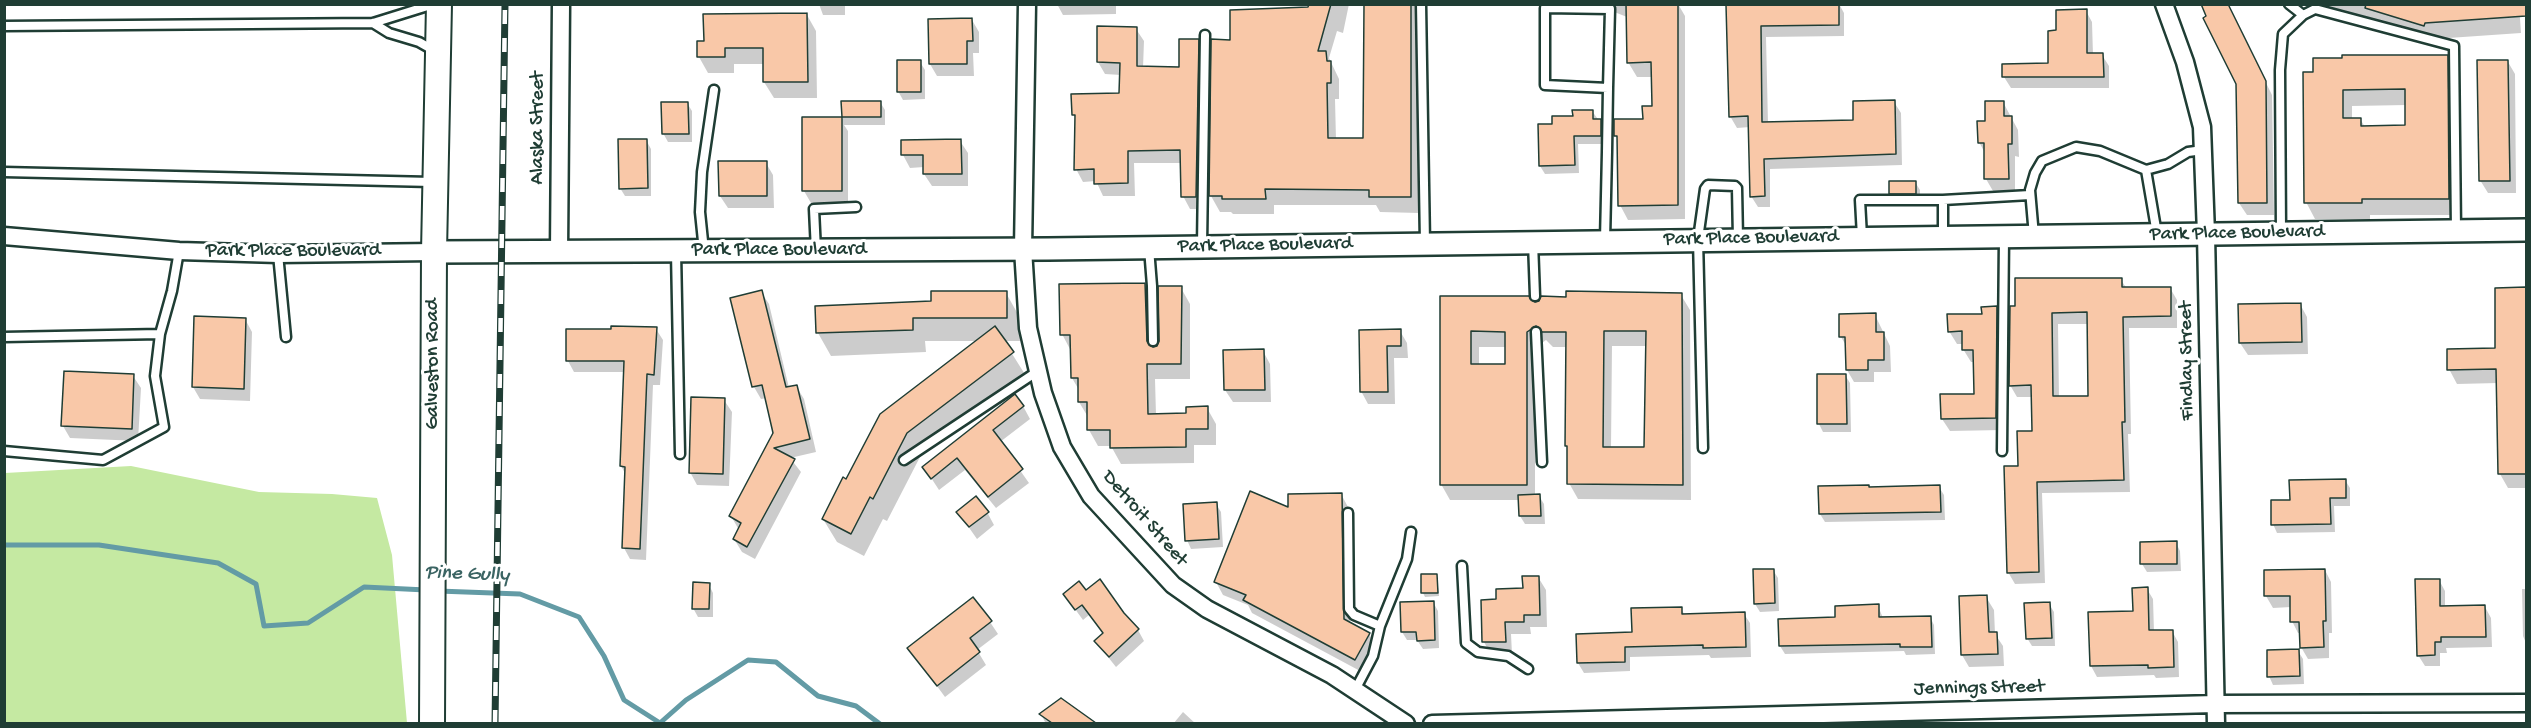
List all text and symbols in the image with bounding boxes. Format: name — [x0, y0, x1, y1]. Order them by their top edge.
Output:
street label: Alaska Street — [527, 72, 551, 184]
street label: Park Place Boulevard — [2149, 220, 2325, 248]
street label: Park Place Boulevard — [1663, 225, 1839, 253]
street label: Park Place Boulevard — [1177, 232, 1353, 260]
street label: Park Place Boulevard — [692, 239, 866, 263]
street label: Park Place Boulevard — [206, 240, 380, 264]
street label: Galveston Road — [422, 298, 446, 430]
street label: Findlay Street — [2175, 301, 2201, 421]
street label: Detroit Street — [1096, 466, 1192, 572]
water label: Pine Gully — [424, 561, 510, 589]
street label: Jennings Street — [1914, 676, 2044, 702]

